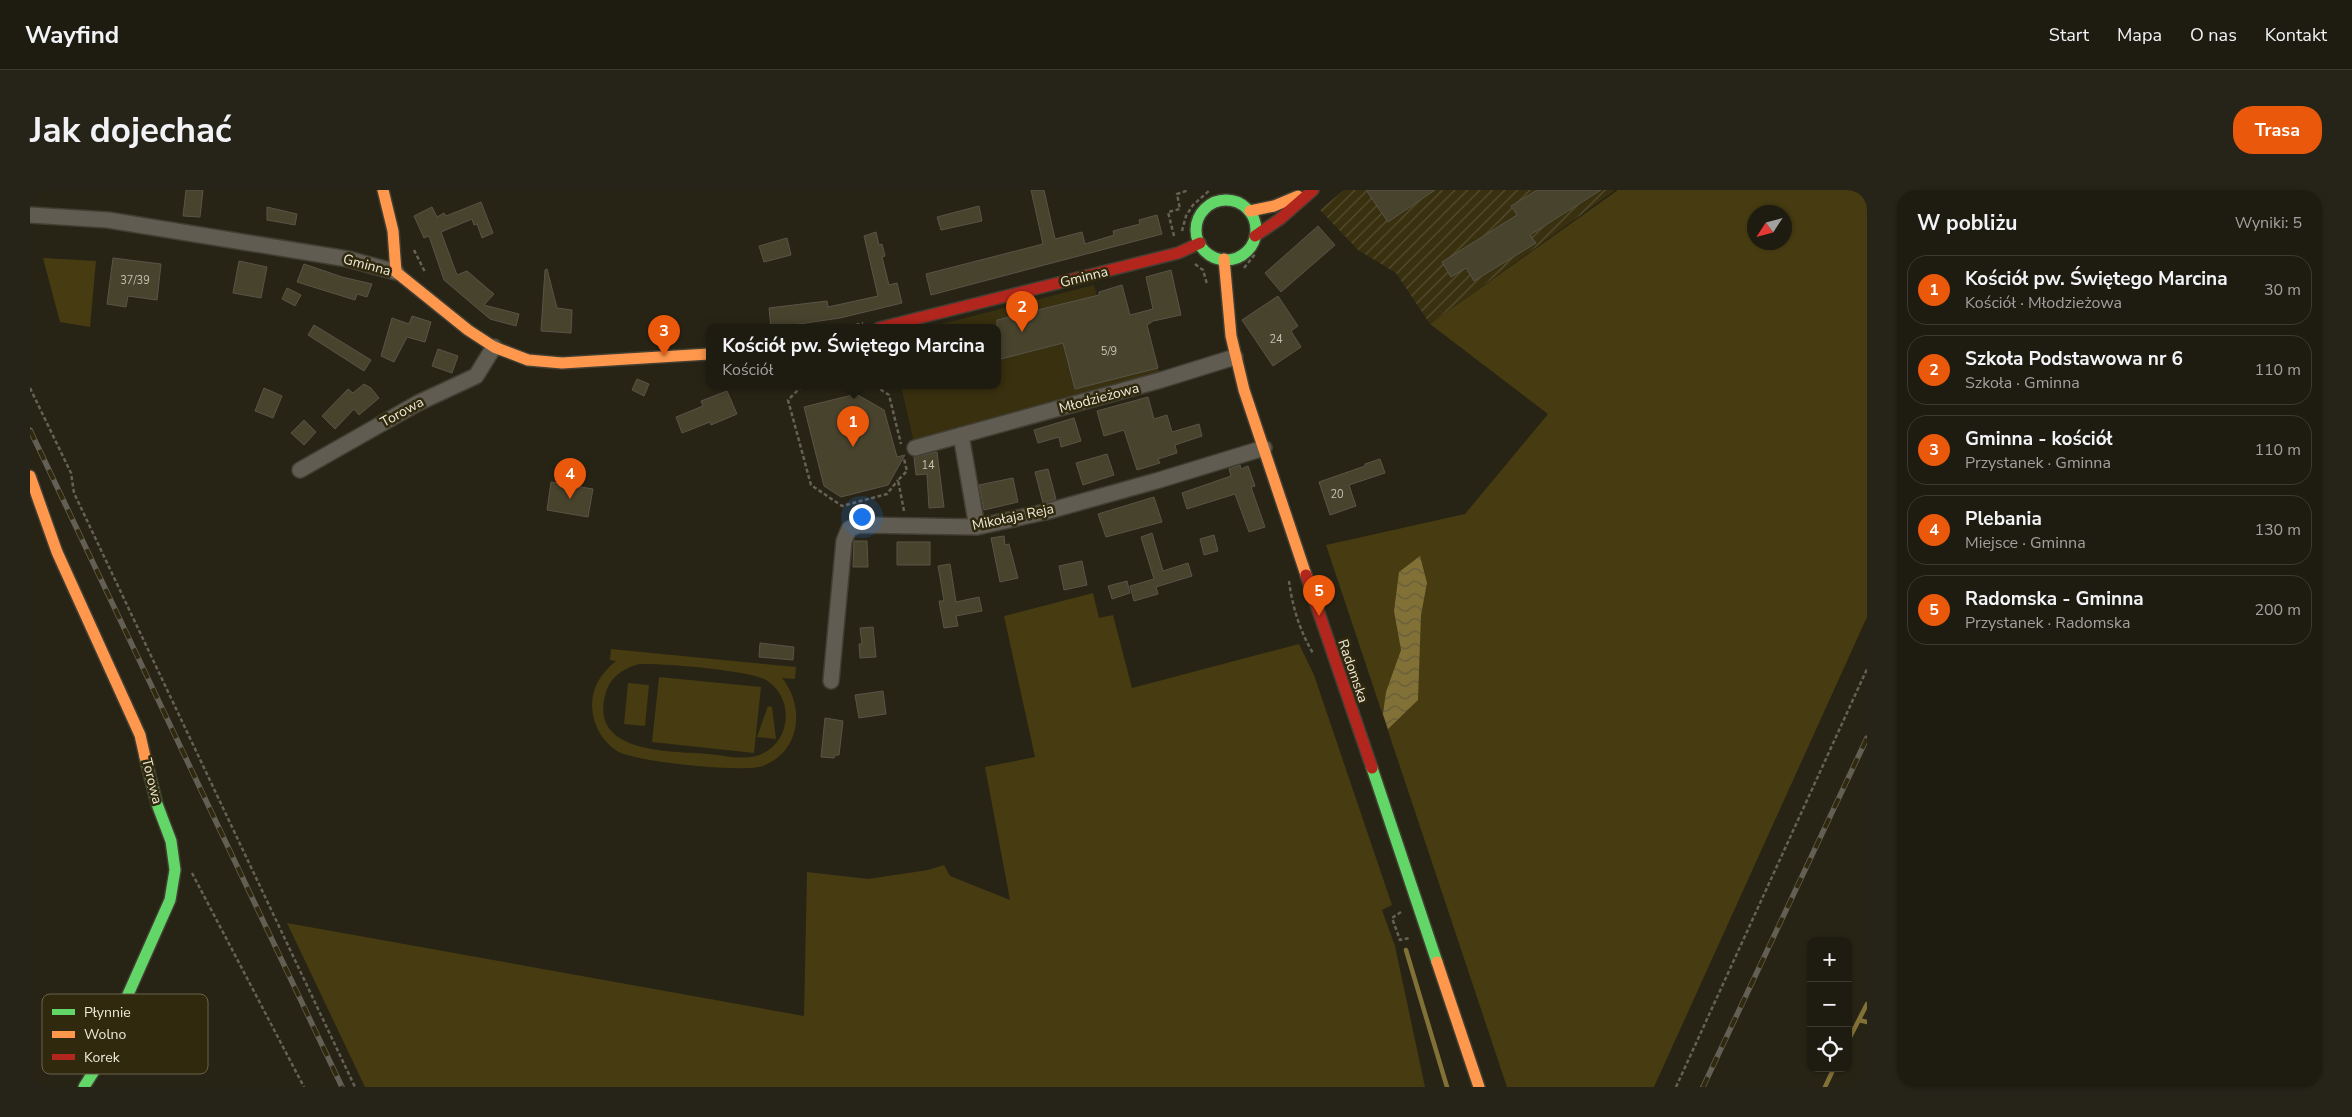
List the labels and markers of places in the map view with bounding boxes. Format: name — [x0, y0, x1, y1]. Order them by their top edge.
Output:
pin: 2 — [1006, 291, 1038, 332]
pin: 3 — [648, 315, 680, 356]
pin: 1 — [837, 406, 869, 447]
pin: 4 — [554, 458, 586, 499]
pin: 5 — [1303, 575, 1335, 616]

